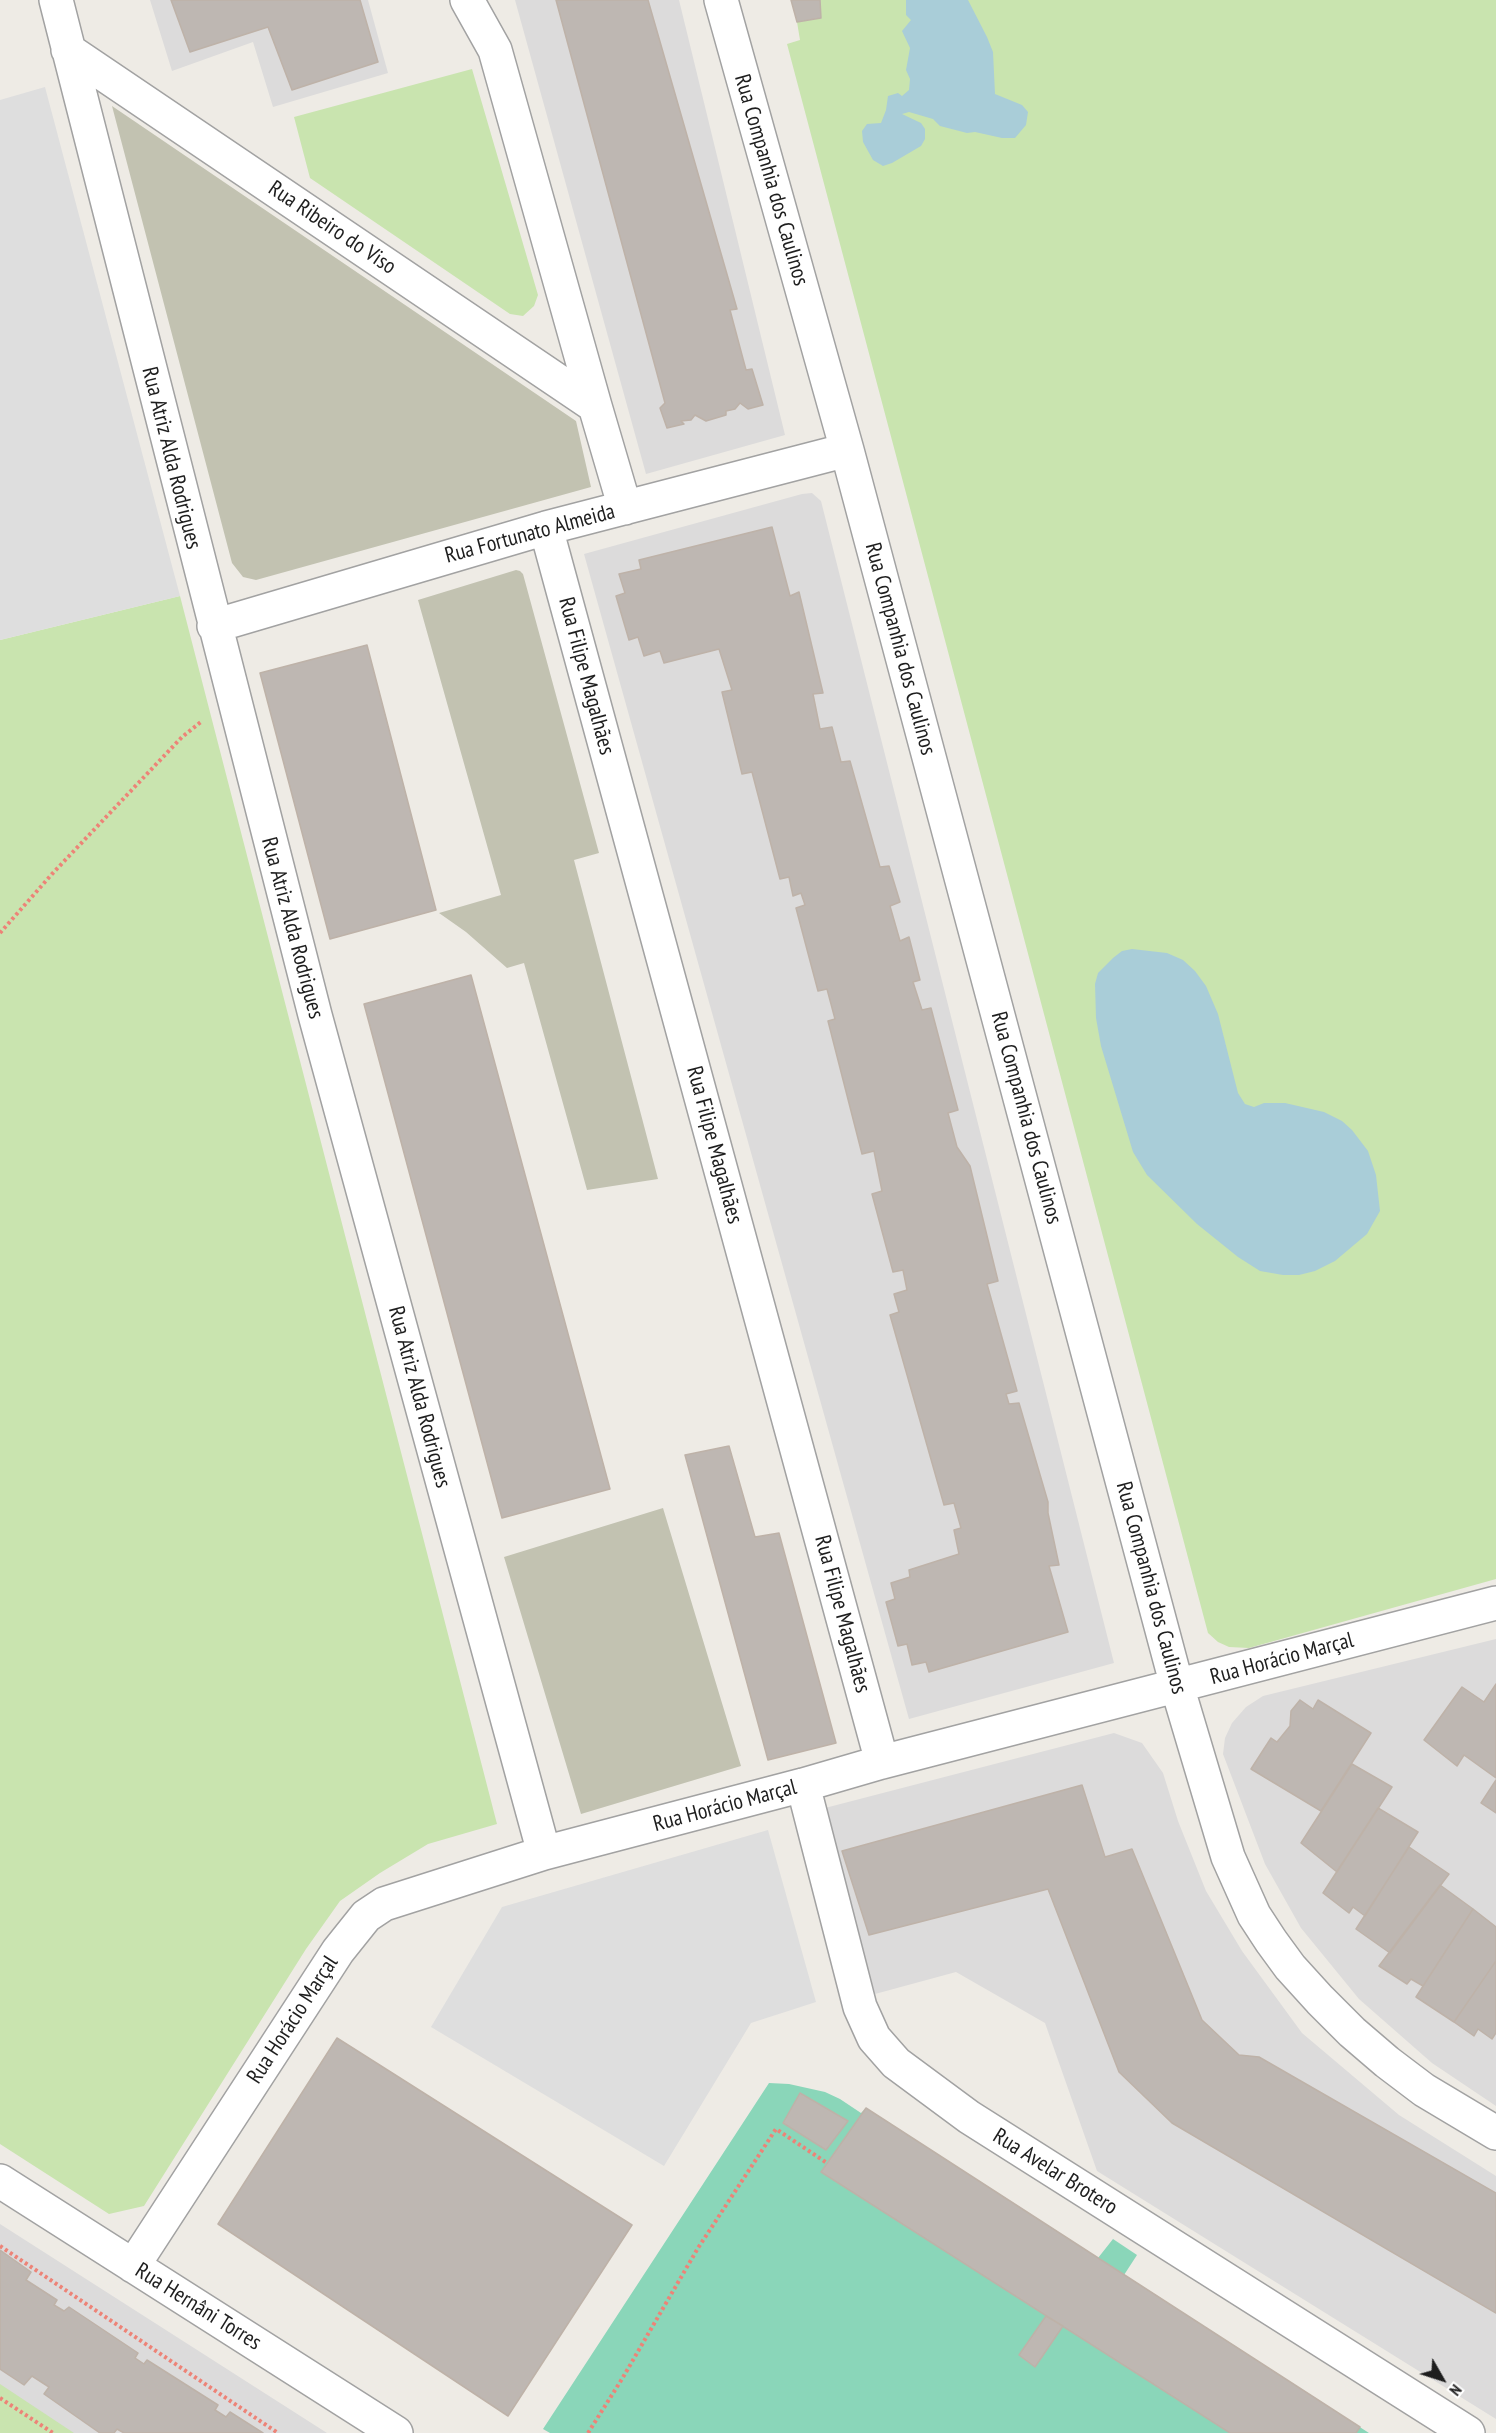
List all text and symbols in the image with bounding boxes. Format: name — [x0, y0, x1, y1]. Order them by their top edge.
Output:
street label: Rua Companhia dos Caulinos — [728, 71, 814, 289]
street label: Rua Ribeiro do Viso — [263, 176, 401, 280]
street label: Rua Atriz Alda Rodrigues — [136, 364, 206, 552]
street label: Rua Fortunato Almeida — [442, 499, 618, 569]
street label: Rua Companhia dos Caulinos — [859, 540, 941, 758]
street label: Rua Filipe Magalhães — [552, 594, 620, 758]
street label: Rua Atriz Alda Rodrigues — [255, 834, 329, 1022]
street label: Rua Companhia dos Caulinos — [985, 1009, 1067, 1227]
street label: Rua Filipe Magalhães — [680, 1063, 748, 1227]
street label: Rua Atriz Alda Rodrigues — [382, 1303, 456, 1491]
street label: Rua Companhia dos Caulinos — [1110, 1479, 1192, 1697]
street label: Rua Filipe Magalhães — [808, 1532, 876, 1696]
street label: Rua Horácio Marçal — [1208, 1627, 1356, 1691]
street label: Rua Horácio Marçal — [651, 1774, 799, 1838]
street label: Rua Horácio Marçal — [242, 1951, 344, 2089]
street label: Rua Avelar Brotero — [988, 2123, 1122, 2221]
street label: Rua Hernâni Torres — [130, 2258, 266, 2356]
north arrow — [1412, 2349, 1472, 2409]
text: N — [1446, 2381, 1466, 2400]

